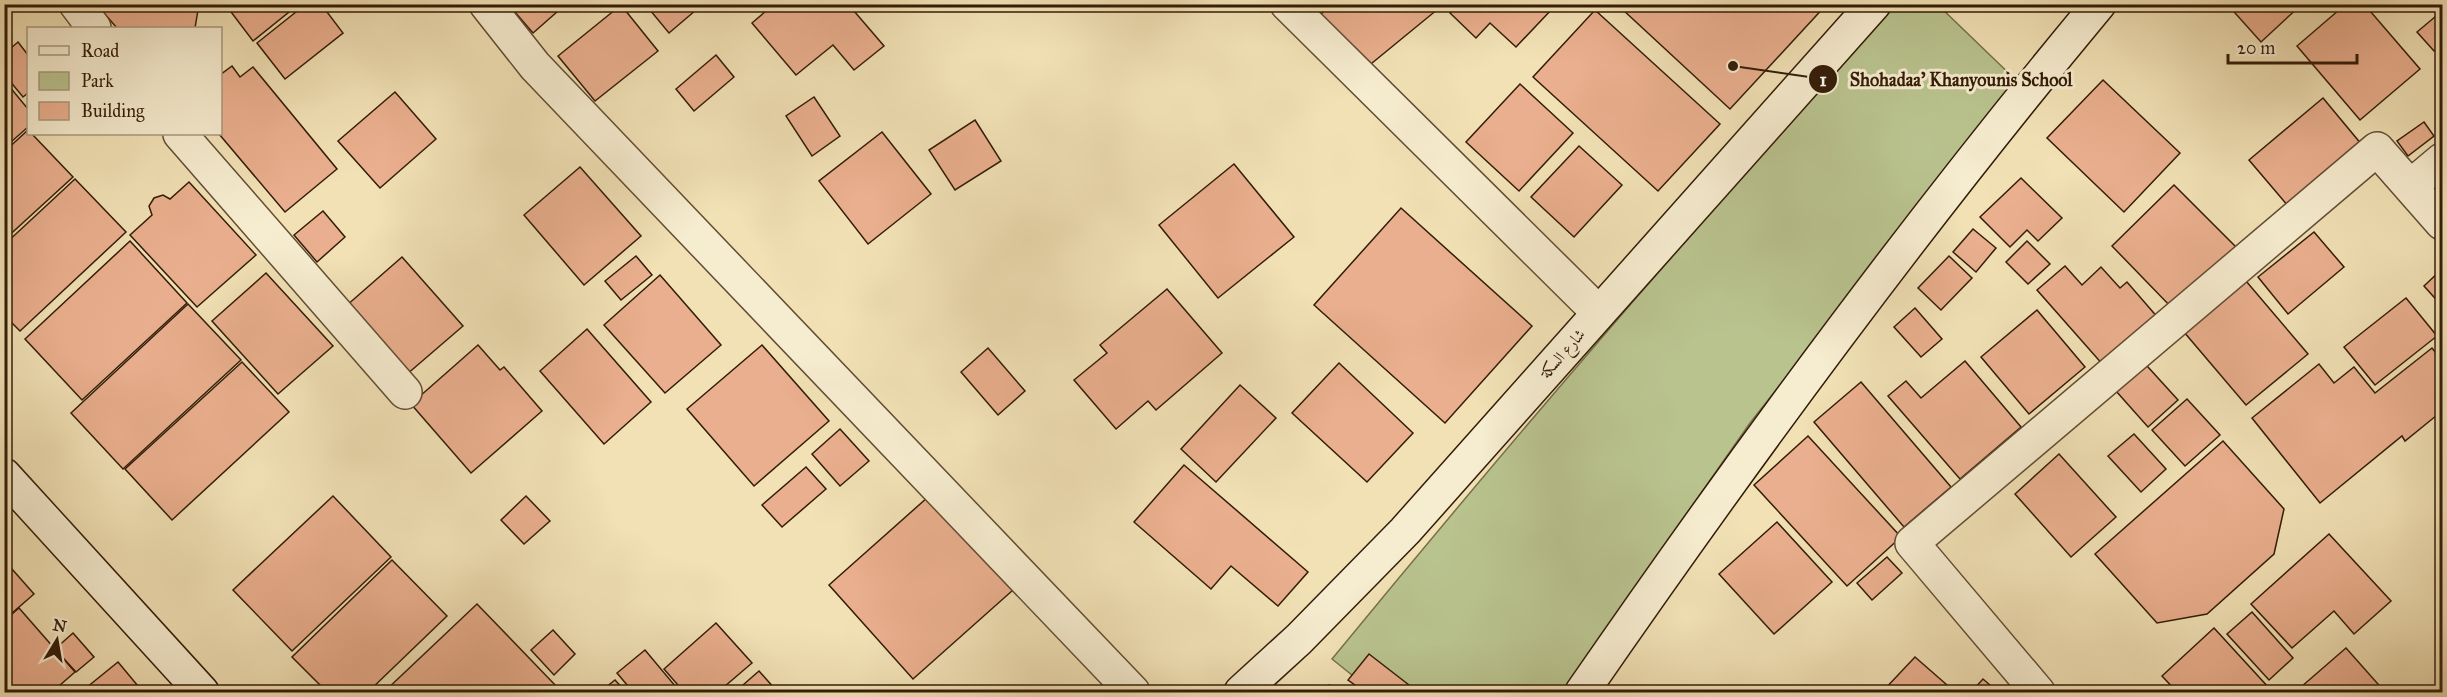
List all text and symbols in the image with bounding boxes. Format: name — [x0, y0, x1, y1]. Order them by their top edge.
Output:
legend — [27, 27, 222, 135]
scale bar — [2228, 27, 2357, 65]
text: 20 m — [2237, 37, 2275, 59]
text: Road — [81, 40, 119, 62]
callout: Shohadaa' Khanyounis School — [1808, 61, 2084, 97]
text: 1 — [1819, 69, 1827, 91]
text: Shohadaa' Khanyounis School — [1850, 69, 2073, 92]
text: Park — [81, 70, 114, 92]
text: Building — [81, 100, 145, 123]
street label: شارع السكة — [1535, 325, 1592, 385]
north arrow — [27, 610, 87, 670]
text: N — [51, 615, 69, 636]

